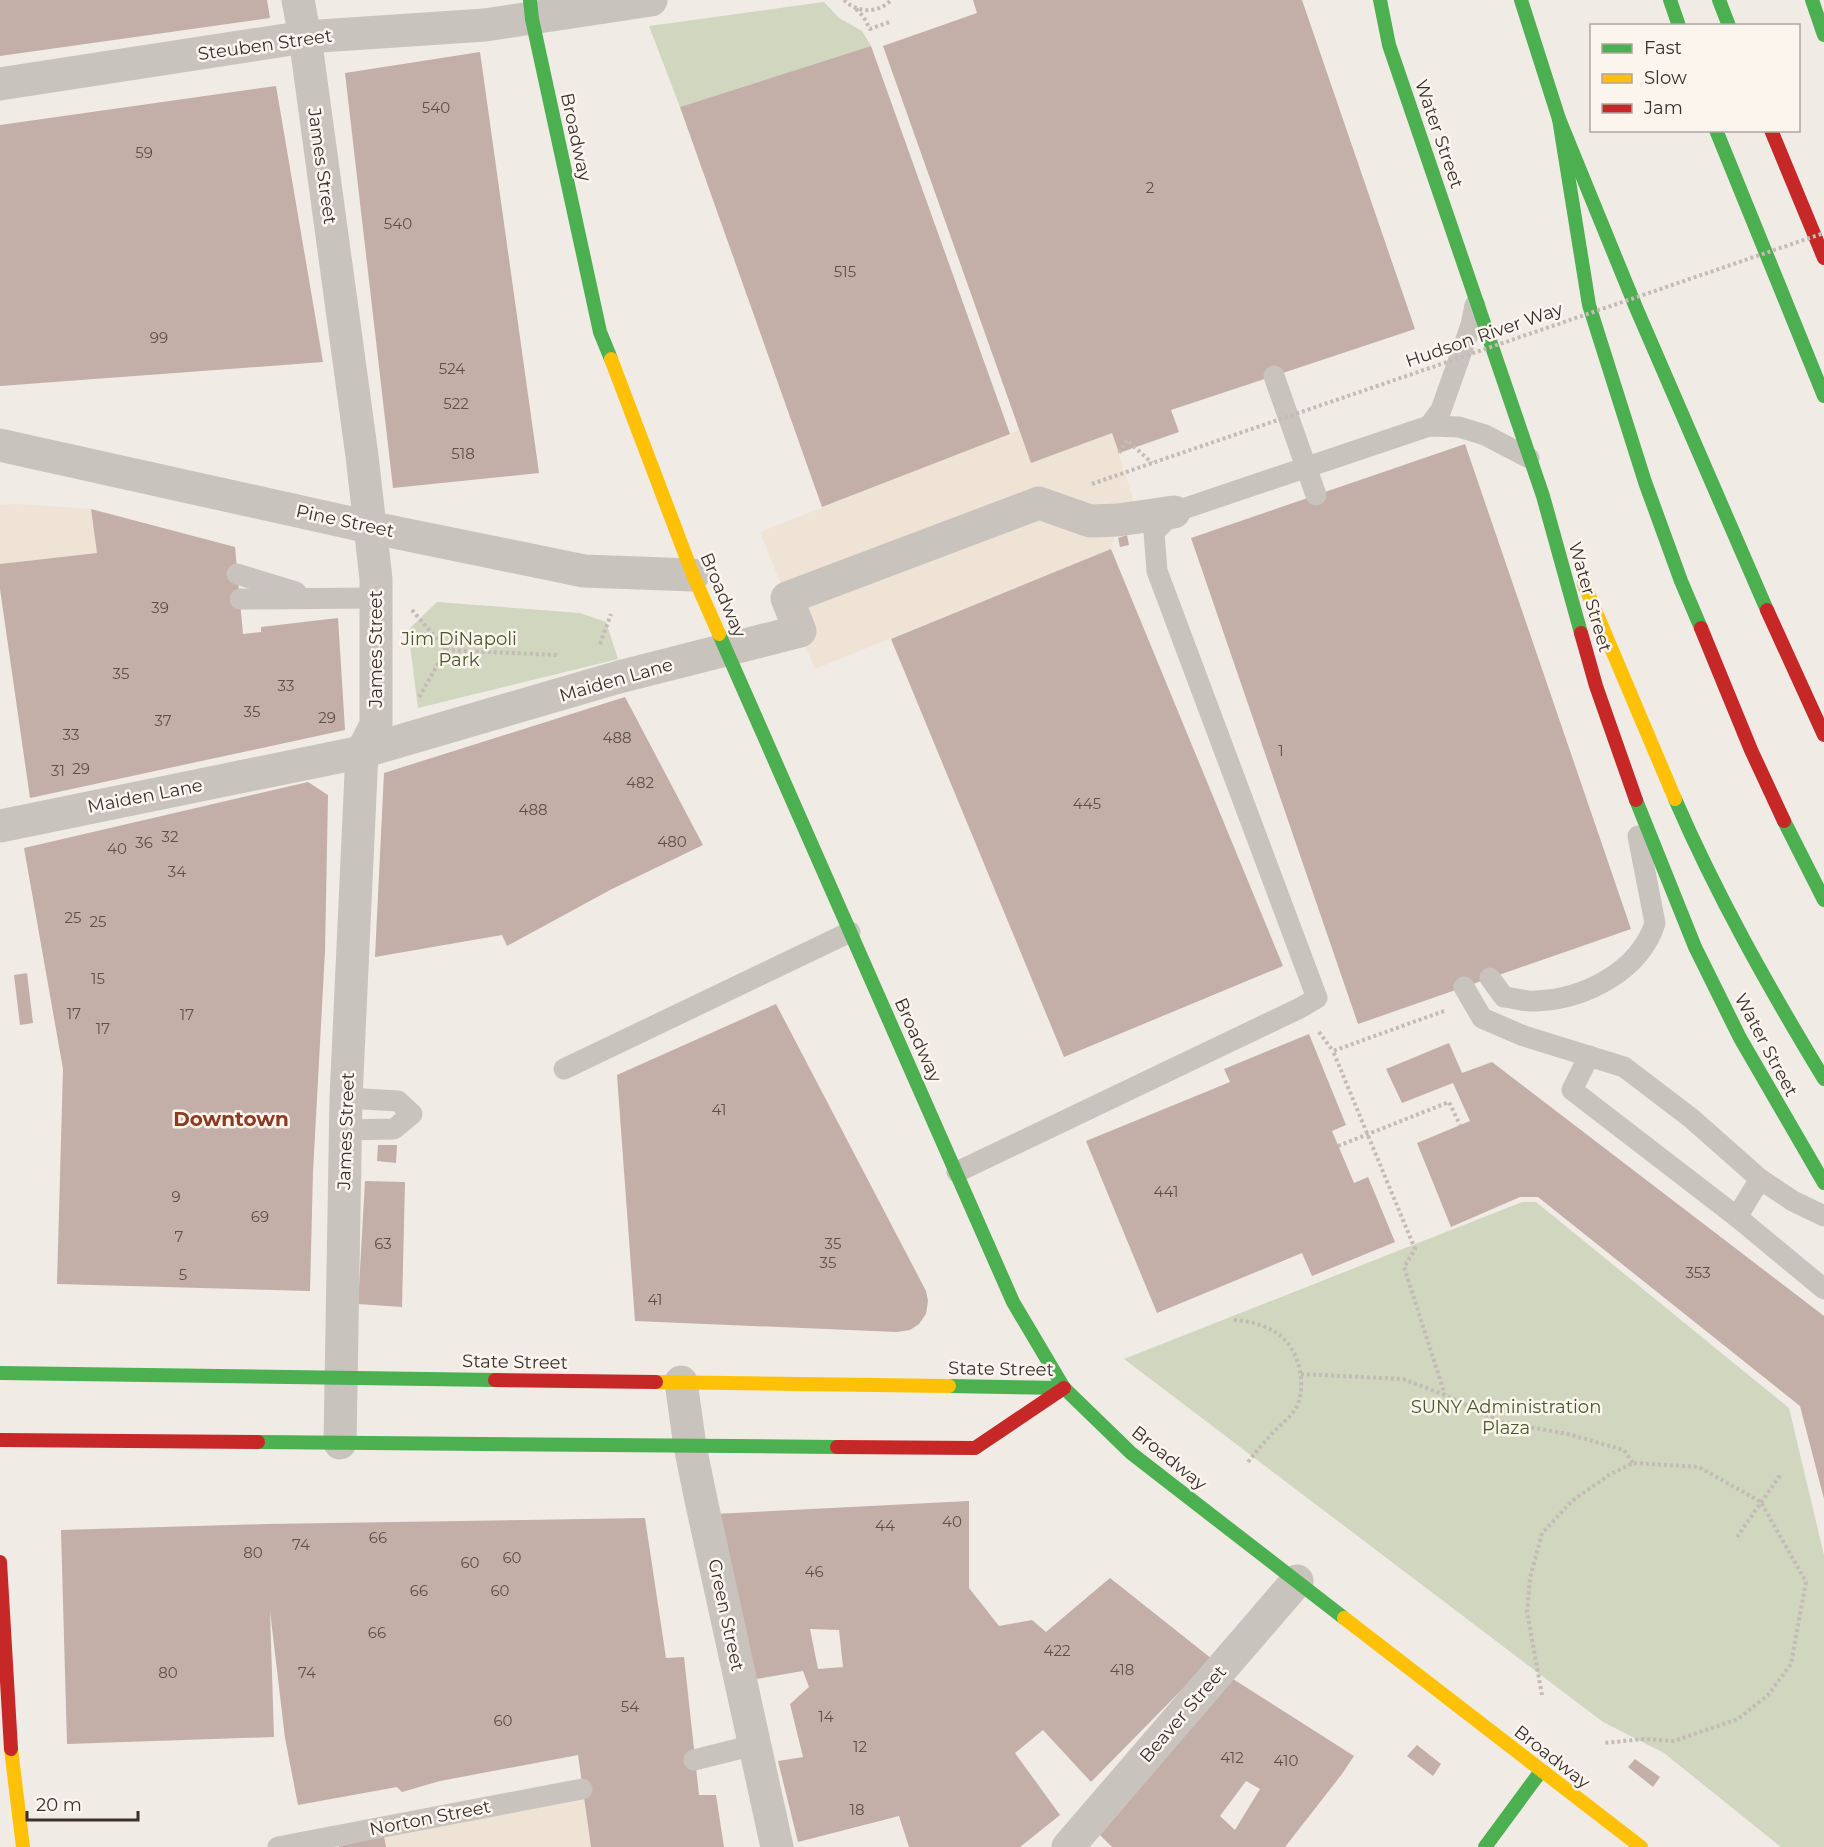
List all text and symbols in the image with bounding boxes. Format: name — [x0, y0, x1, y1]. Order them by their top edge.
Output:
legend — [1590, 24, 1800, 132]
street label: Steuben Street — [196, 25, 334, 65]
text: Fast — [1644, 37, 1682, 59]
text: Slow — [1644, 67, 1687, 89]
street label: Water Street — [1410, 77, 1468, 191]
street label: Broadway — [556, 91, 596, 184]
text: Jam — [1643, 97, 1683, 119]
house number: 540 — [422, 98, 450, 117]
street label: James Street — [303, 105, 341, 226]
house number: 59 — [135, 143, 153, 162]
house number: 2 — [1146, 178, 1154, 197]
house number: 540 — [384, 214, 412, 233]
house number: 515 — [834, 262, 856, 281]
street label: Hudson River Way — [1402, 298, 1566, 372]
house number: 99 — [150, 328, 168, 347]
house number: 524 — [439, 359, 465, 378]
house number: 522 — [443, 394, 469, 413]
house number: 518 — [451, 444, 475, 463]
street label: Pine Street — [294, 500, 396, 542]
street label: Water Street — [1564, 539, 1616, 655]
street label: Broadway — [695, 549, 751, 641]
street label: James Street — [365, 590, 387, 709]
house number: 39 — [151, 598, 169, 617]
park label: Jim DiNapoli Park — [400, 628, 517, 671]
street label: Maiden Lane — [557, 653, 675, 707]
house number: 35 — [113, 664, 129, 683]
house number: 33 — [278, 676, 294, 695]
house number: 35 — [244, 702, 260, 721]
house number: 29 — [318, 708, 336, 727]
house number: 37 — [154, 711, 172, 730]
house number: 33 — [63, 725, 79, 744]
house number: 488 — [602, 728, 632, 747]
house number: 1 — [1278, 741, 1284, 760]
house number: 29 — [72, 759, 90, 778]
house number: 31 — [51, 761, 65, 780]
house number: 482 — [626, 773, 654, 792]
street label: Maiden Lane — [86, 774, 205, 818]
house number: 445 — [1073, 794, 1101, 813]
house number: 488 — [518, 800, 548, 819]
house number: 32 — [162, 827, 178, 846]
house number: 480 — [657, 832, 687, 851]
house number: 36 — [135, 833, 153, 852]
house number: 40 — [107, 839, 127, 858]
house number: 34 — [168, 862, 186, 881]
house number: 25 — [64, 908, 82, 927]
house number: 25 — [89, 912, 107, 931]
house number: 15 — [91, 969, 105, 988]
street label: Water Street — [1730, 990, 1802, 1100]
street label: Broadway — [890, 994, 946, 1086]
house number: 17 — [67, 1004, 81, 1023]
house number: 17 — [180, 1005, 194, 1024]
house number: 17 — [96, 1019, 110, 1038]
street label: James Street — [333, 1072, 359, 1191]
house number: 41 — [712, 1100, 726, 1119]
district label: Downtown — [173, 1107, 289, 1131]
house number: 441 — [1154, 1182, 1178, 1201]
house number: 9 — [171, 1187, 181, 1206]
house number: 69 — [251, 1207, 269, 1226]
house number: 7 — [175, 1227, 184, 1246]
house number: 63 — [374, 1234, 392, 1253]
house number: 35 — [825, 1234, 841, 1253]
house number: 35 — [820, 1253, 836, 1272]
house number: 353 — [1685, 1263, 1711, 1282]
house number: 5 — [179, 1265, 187, 1284]
house number: 41 — [648, 1290, 662, 1309]
street label: State Street — [462, 1350, 568, 1374]
street label: State Street — [948, 1357, 1054, 1381]
park label: SUNY Administration Plaza — [1411, 1396, 1601, 1439]
street label: Broadway — [1127, 1421, 1211, 1495]
house number: 40 — [942, 1512, 962, 1531]
house number: 44 — [875, 1516, 895, 1535]
house number: 66 — [369, 1528, 387, 1547]
house number: 74 — [292, 1535, 310, 1554]
house number: 80 — [243, 1543, 263, 1562]
house number: 60 — [502, 1548, 522, 1567]
house number: 60 — [460, 1553, 480, 1572]
street label: Green Street — [703, 1557, 749, 1673]
house number: 46 — [804, 1562, 824, 1581]
house number: 66 — [410, 1581, 428, 1600]
house number: 60 — [490, 1581, 510, 1600]
house number: 66 — [368, 1623, 386, 1642]
house number: 422 — [1044, 1641, 1070, 1660]
house number: 418 — [1110, 1660, 1134, 1679]
street label: Beaver Street — [1135, 1661, 1231, 1767]
house number: 80 — [158, 1663, 178, 1682]
house number: 74 — [298, 1663, 316, 1682]
house number: 54 — [621, 1697, 639, 1716]
house number: 14 — [818, 1707, 834, 1726]
house number: 60 — [493, 1711, 513, 1730]
street label: Broadway — [1510, 1721, 1594, 1794]
house number: 12 — [853, 1737, 867, 1756]
house number: 412 — [1220, 1748, 1244, 1767]
house number: 410 — [1274, 1751, 1299, 1770]
scale bar — [27, 1784, 138, 1822]
text: 20 m — [36, 1794, 82, 1816]
street label: Norton Street — [368, 1795, 492, 1841]
house number: 18 — [850, 1800, 865, 1819]

